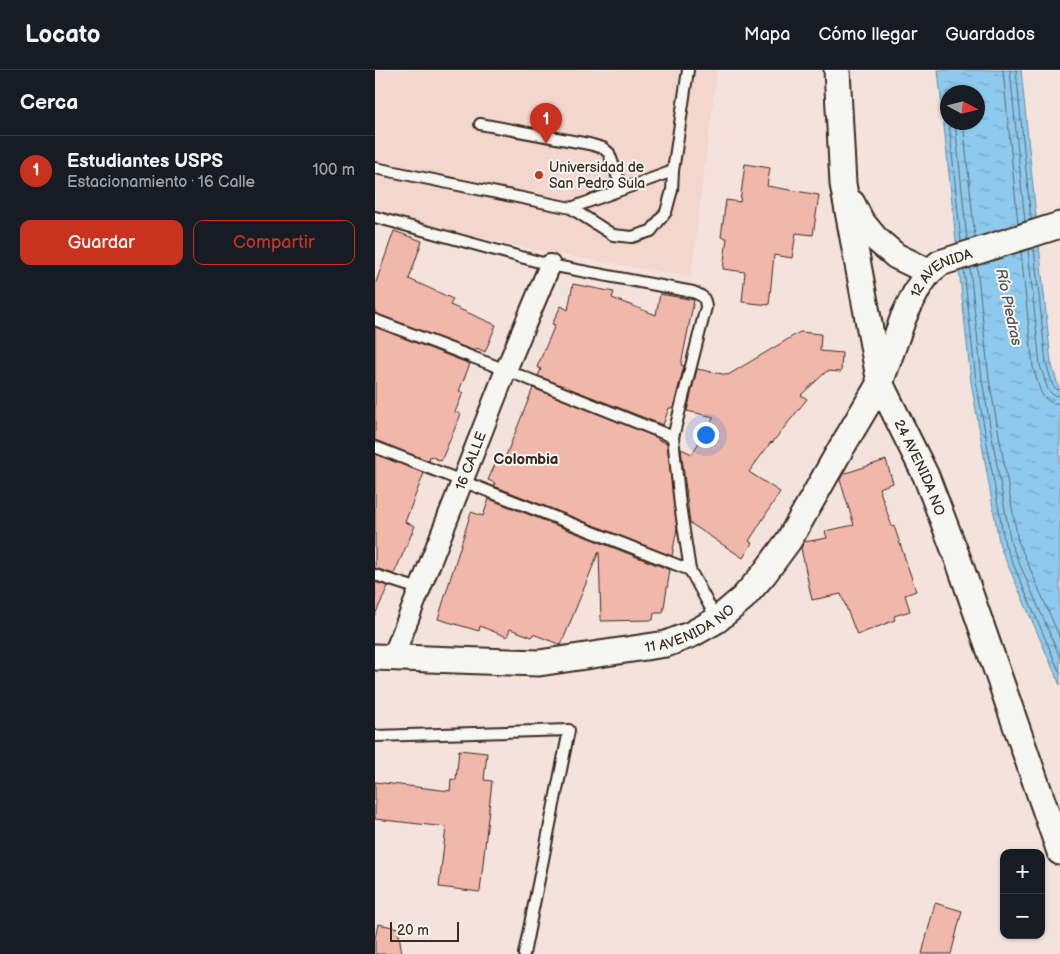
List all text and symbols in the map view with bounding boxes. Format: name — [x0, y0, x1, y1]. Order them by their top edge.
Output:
text: Locato — [25, 20, 100, 49]
text: Mapa — [744, 24, 790, 45]
text: Cómo llegar — [818, 24, 917, 45]
text: Guardados — [945, 24, 1035, 45]
north arrow — [940, 85, 985, 130]
text: Cerca — [20, 90, 78, 115]
pin: 1 — [530, 103, 562, 144]
text: Estudiantes USPS — [67, 150, 223, 173]
place label: Universidad de San Pedro Sula — [549, 159, 645, 192]
text: 1 — [33, 161, 39, 180]
text: 100 m — [312, 161, 355, 180]
marker: Universidad de San Pedro Sula — [533, 169, 545, 181]
text: Estacionamiento · 16 Calle — [67, 173, 255, 192]
button: Guardar — [20, 220, 183, 265]
button: Compartir — [193, 220, 355, 265]
street label: 12 AVENIDA — [907, 245, 975, 300]
water label: Río Piedras — [991, 267, 1026, 348]
street label: 24 AVENIDA NO — [890, 417, 948, 518]
your location — [693, 422, 719, 448]
street label: 16 CALLE — [452, 429, 490, 493]
district label: Colombia — [494, 450, 558, 469]
street label: 11 AVENIDA NO — [643, 601, 738, 656]
map controls — [1000, 849, 1045, 939]
button: + — [1000, 849, 1045, 894]
button: − — [1000, 894, 1045, 939]
scale bar — [390, 919, 459, 942]
text: 20 m — [397, 922, 429, 939]

